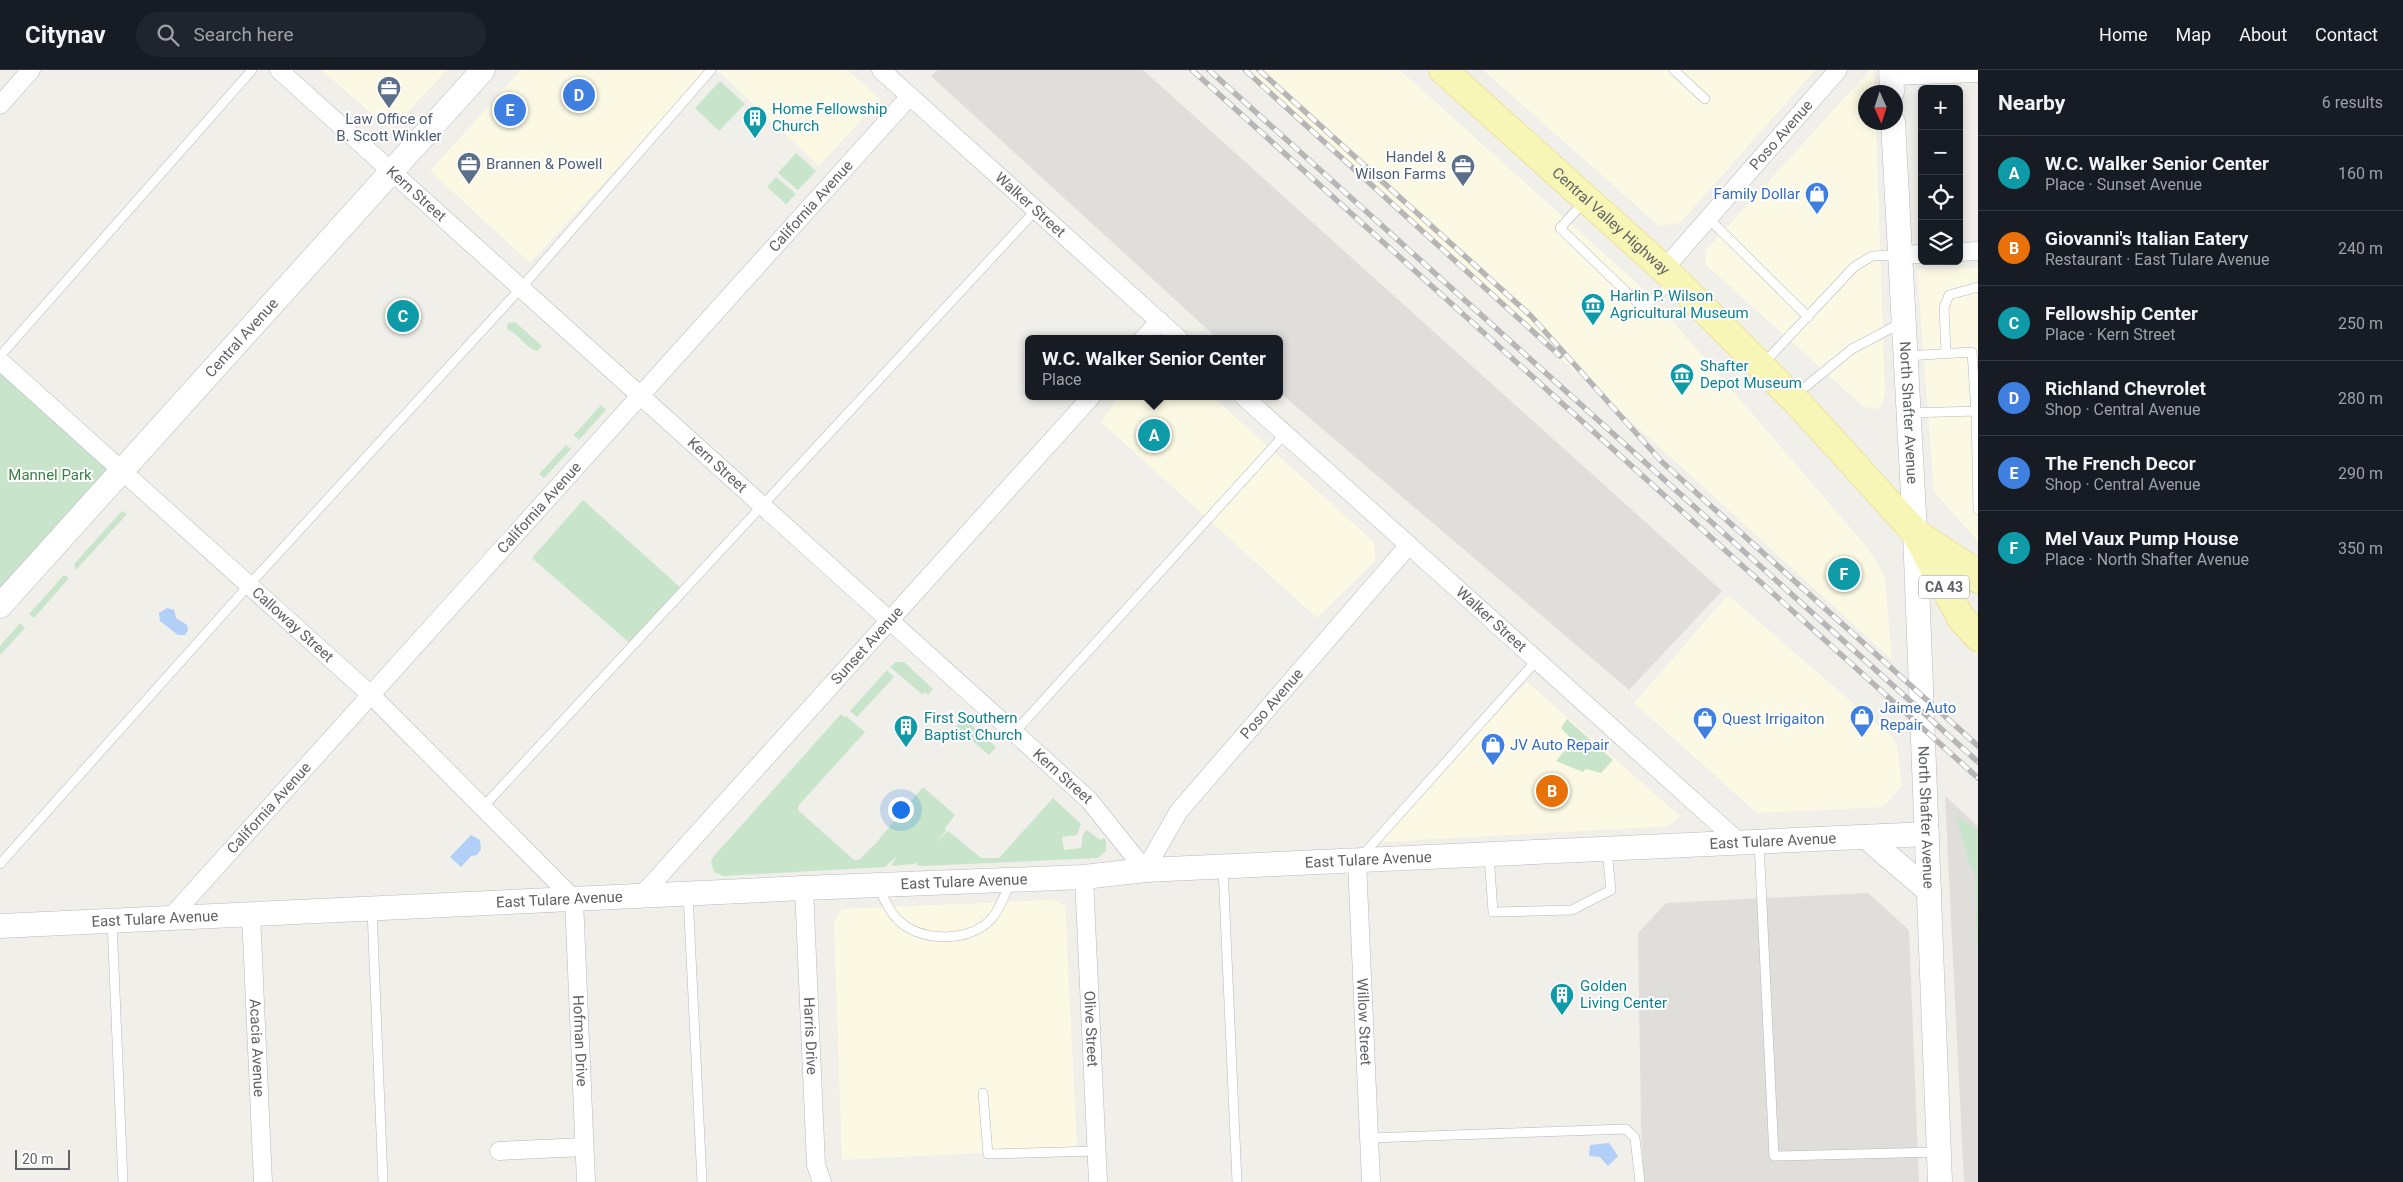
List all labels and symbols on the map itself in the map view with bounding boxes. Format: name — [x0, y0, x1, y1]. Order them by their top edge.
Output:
office icon: Law Office of B. Scott Winkler — [376, 75, 402, 109]
pin: D — [563, 76, 595, 114]
north arrow — [1858, 85, 1903, 130]
pin: E — [494, 91, 526, 129]
street label: Poso Avenue — [1746, 96, 1817, 174]
place label: Home Fellowship Church — [772, 100, 887, 135]
building icon: Home Fellowship Church — [742, 105, 768, 139]
place label: Law Office of B. Scott Winkler — [336, 110, 442, 145]
place label: Handel & Wilson Farms — [1355, 148, 1447, 183]
office icon: Brannen & Powell — [456, 151, 482, 185]
office icon: Handel & Wilson Farms — [1450, 153, 1476, 187]
place label: Brannen & Powell — [486, 155, 602, 173]
street label: California Avenue — [765, 156, 857, 256]
street label: Kern Street — [383, 162, 450, 225]
street label: Central Valley Highway — [1548, 164, 1674, 279]
street label: Walker Street — [991, 168, 1069, 241]
shop icon: Family Dollar — [1804, 181, 1830, 215]
place label: Family Dollar — [1714, 185, 1800, 203]
place label: Harlin P. Wilson Agricultural Museum — [1610, 287, 1749, 322]
museum icon: Harlin P. Wilson Agricultural Museum — [1580, 292, 1606, 326]
street label: Central Avenue — [201, 294, 282, 381]
pin: C — [387, 297, 419, 335]
street label: North Shafter Avenue — [1896, 341, 1921, 485]
place label: Shafter Depot Museum — [1700, 357, 1802, 392]
museum icon: Shafter Depot Museum — [1669, 362, 1695, 396]
pin: A — [1138, 416, 1170, 454]
street label: Kern Street — [684, 434, 751, 496]
street label: California Avenue — [493, 458, 585, 557]
park label: Mannel Park — [8, 466, 92, 484]
pin: F — [1828, 555, 1860, 593]
road number: CA 43 — [1919, 576, 1969, 598]
street label: Calloway Street — [248, 583, 337, 666]
street label: Walker Street — [1452, 583, 1530, 656]
street label: Sunset Avenue — [827, 603, 907, 688]
street label: Poso Avenue — [1236, 665, 1307, 743]
place label: Jaime Auto Repair — [1880, 699, 1956, 734]
shop icon: Jaime Auto Repair — [1849, 704, 1875, 738]
shop icon: Quest Irrigaiton — [1692, 706, 1718, 740]
place label: First Southern Baptist Church — [924, 709, 1022, 744]
place label: Quest Irrigaiton — [1722, 710, 1825, 728]
building icon: First Southern Baptist Church — [893, 714, 919, 748]
shop icon: JV Auto Repair — [1480, 732, 1506, 766]
place label: JV Auto Repair — [1510, 736, 1609, 754]
street label: Kern Street — [1029, 745, 1096, 808]
street label: North Shafter Avenue — [1914, 745, 1938, 889]
street label: California Avenue — [223, 758, 315, 858]
pin: B — [1536, 772, 1568, 810]
your location — [888, 797, 914, 823]
street label: East Tulare Avenue — [1709, 829, 1837, 853]
street label: East Tulare Avenue — [1304, 848, 1432, 872]
street label: East Tulare Avenue — [900, 870, 1028, 893]
street label: East Tulare Avenue — [496, 888, 623, 912]
street label: East Tulare Avenue — [91, 907, 219, 931]
place label: Golden Living Center — [1580, 977, 1667, 1012]
street label: Willow Street — [1353, 978, 1375, 1066]
building icon: Golden Living Center — [1549, 982, 1575, 1016]
street label: Olive Street — [1080, 990, 1102, 1067]
street label: Hofman Drive — [569, 995, 591, 1087]
street label: Harris Drive — [800, 997, 821, 1075]
street label: Acacia Avenue — [246, 998, 268, 1097]
scale bar — [15, 1147, 70, 1170]

